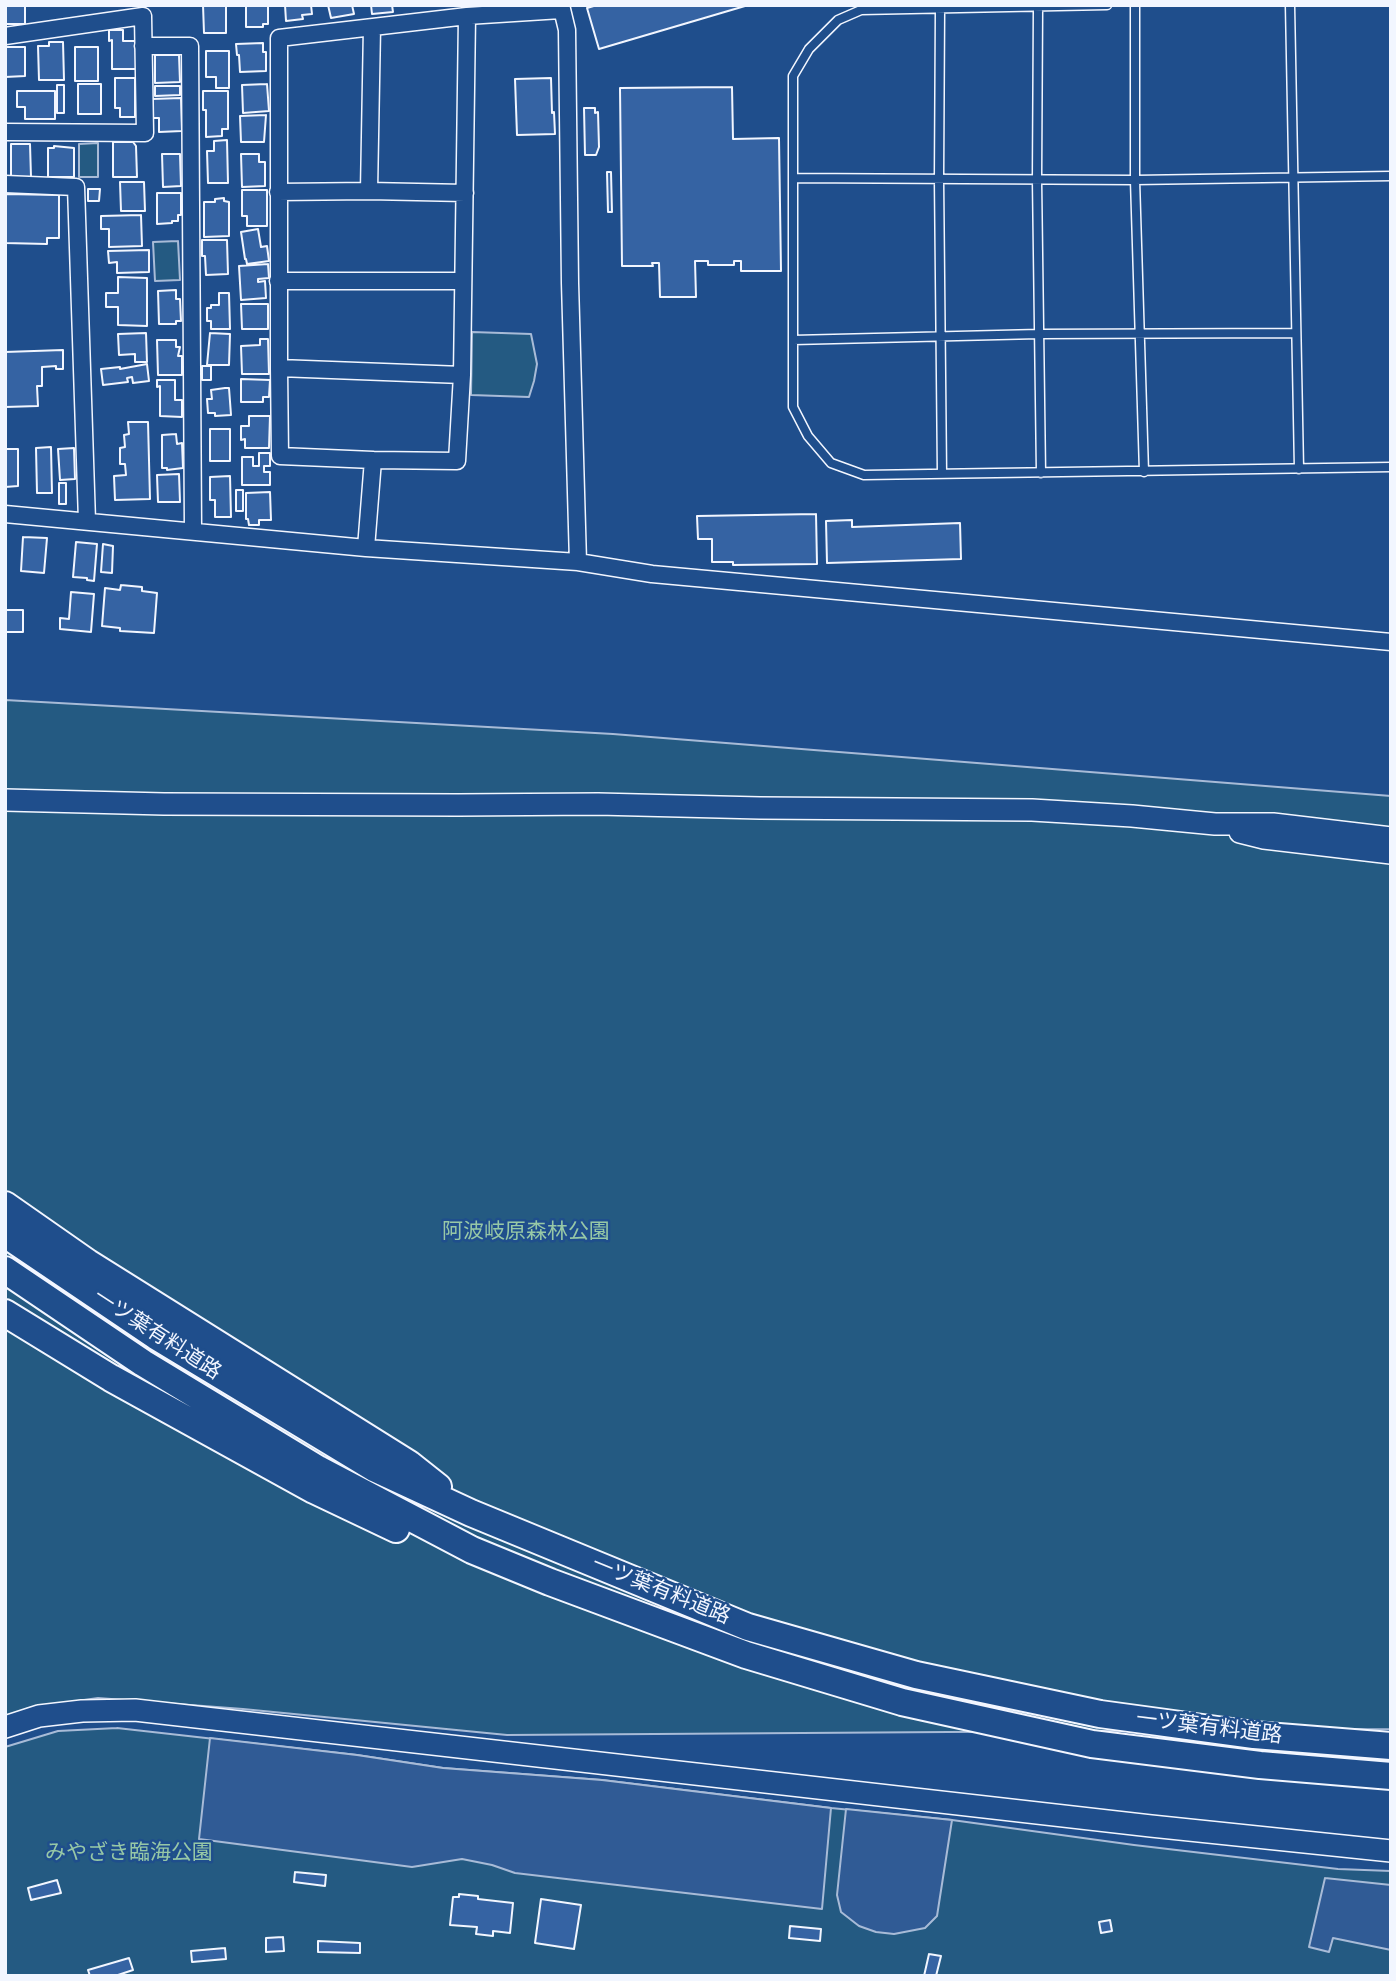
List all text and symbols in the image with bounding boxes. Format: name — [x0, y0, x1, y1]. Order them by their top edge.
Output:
park label: 阿波岐原森林公園 — [442, 1219, 610, 1245]
street label: 一ツ葉有料道路 — [88, 1284, 226, 1386]
street label: 一ツ葉有料道路 — [588, 1552, 734, 1630]
street label: 一ツ葉有料道路 — [1135, 1707, 1283, 1749]
park label: みやざき臨海公園 — [45, 1840, 213, 1866]

